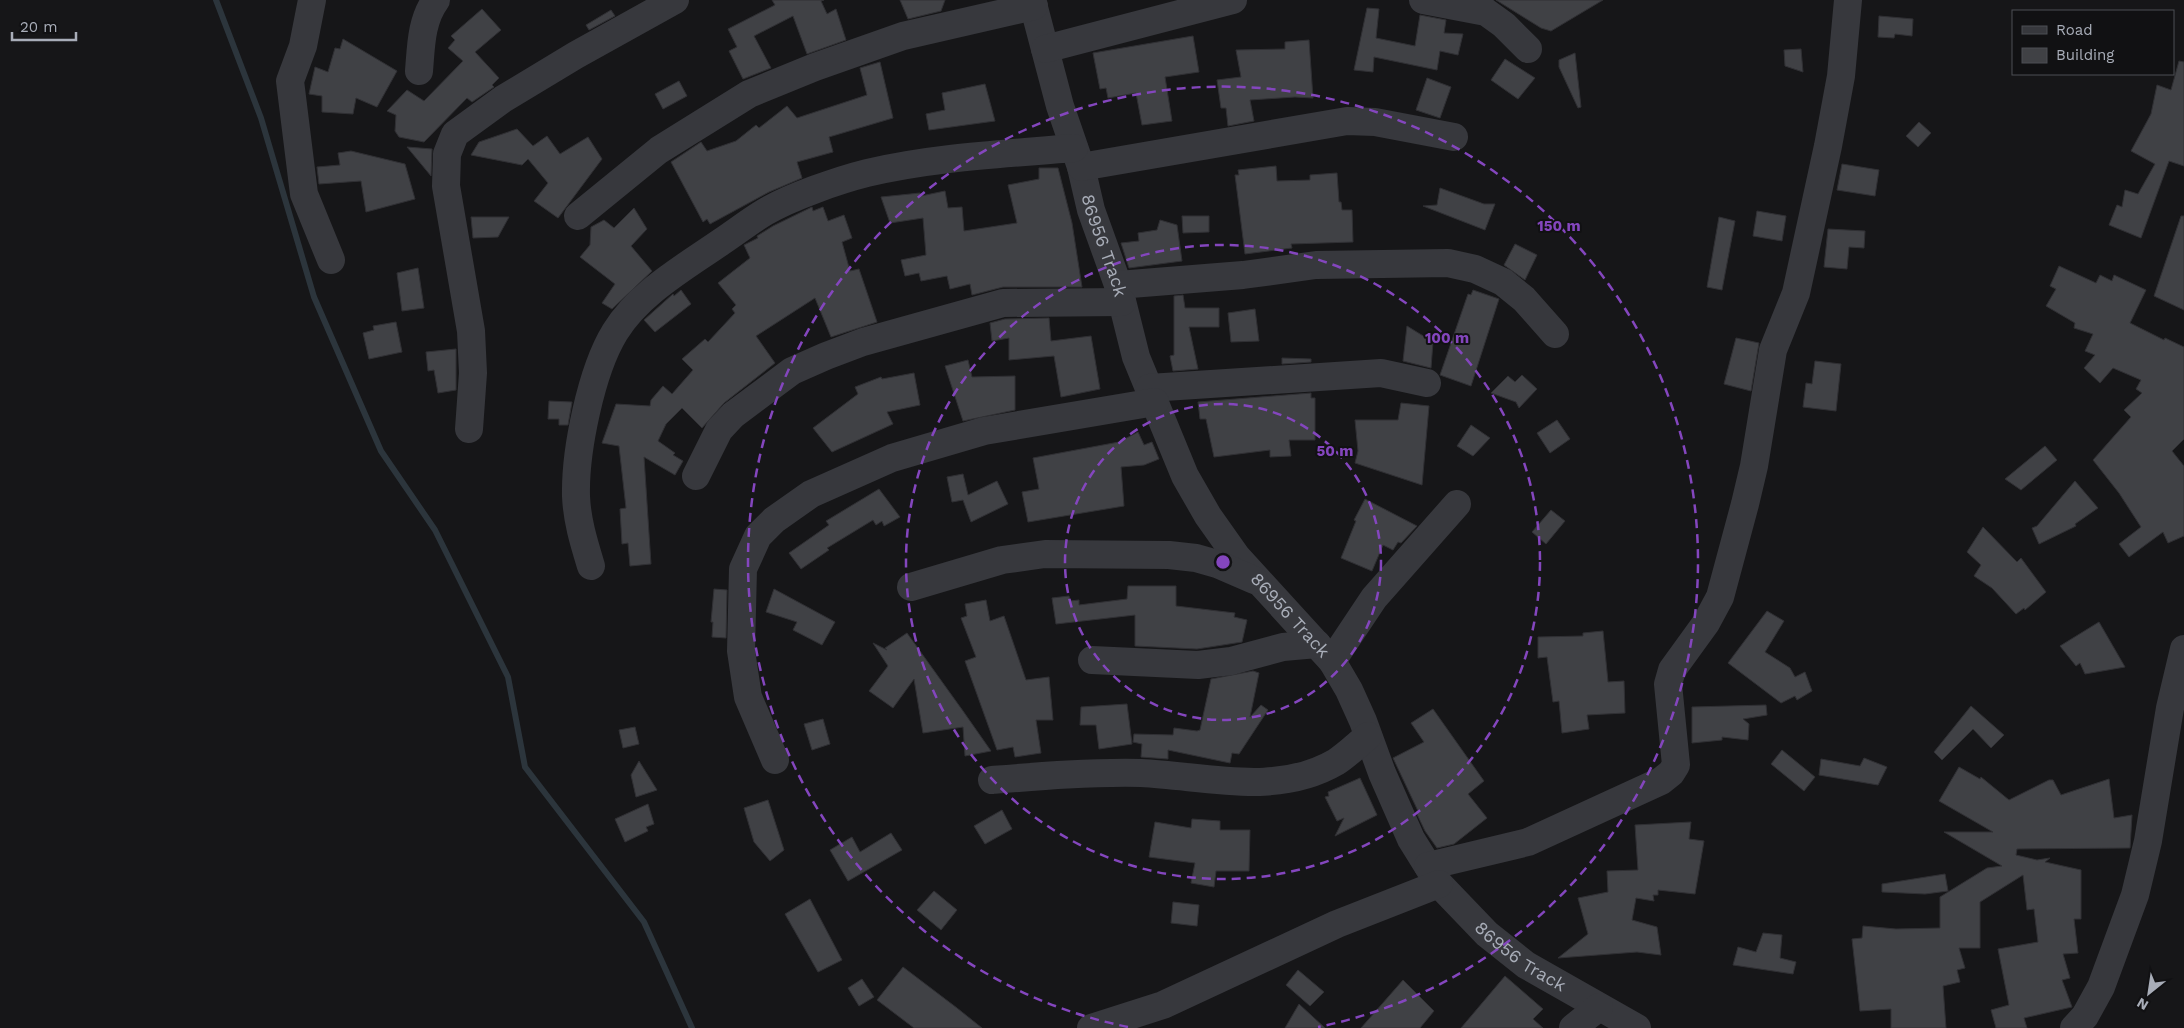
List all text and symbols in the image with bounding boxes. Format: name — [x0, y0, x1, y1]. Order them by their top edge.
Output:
scale bar — [12, 10, 76, 42]
legend — [2012, 10, 2174, 75]
text: 20 m — [20, 18, 58, 36]
text: Road — [2056, 21, 2093, 39]
text: Building — [2056, 46, 2114, 64]
street label: 86956 Track — [1078, 192, 1132, 299]
text: 150 m — [1537, 217, 1581, 235]
text: 100 m — [1425, 329, 1469, 347]
text: 50 m — [1317, 442, 1353, 460]
centre of rings — [1214, 553, 1232, 571]
street label: 86956 Track — [1246, 568, 1334, 662]
street label: 86956 Track — [1471, 917, 1570, 996]
north arrow — [2124, 968, 2174, 1018]
text: N — [2134, 995, 2151, 1014]

